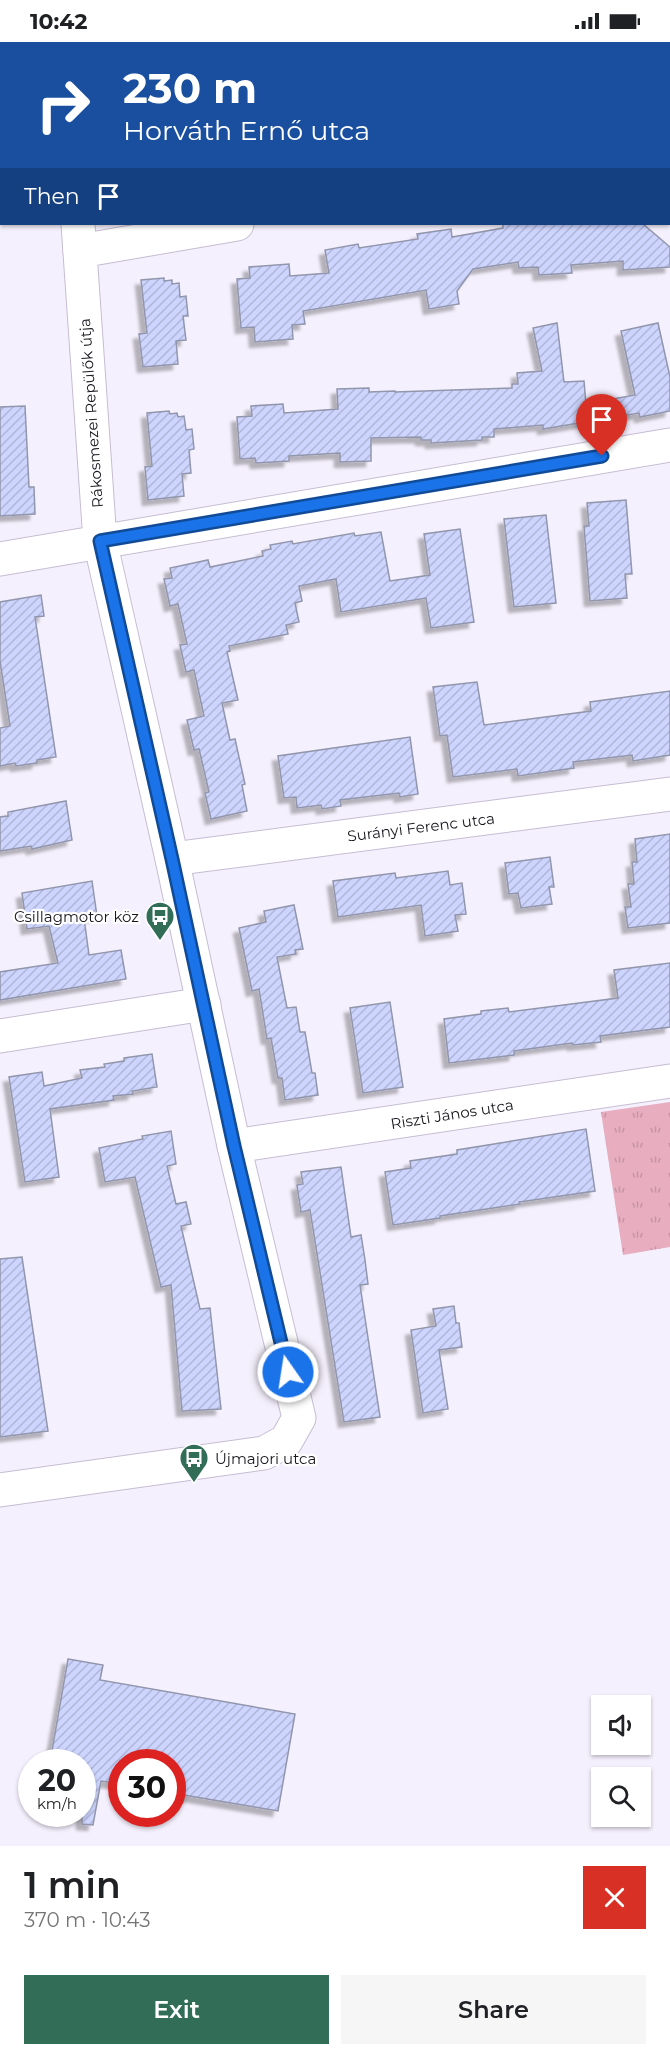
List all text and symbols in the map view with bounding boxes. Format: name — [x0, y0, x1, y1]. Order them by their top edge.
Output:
text: 10:42 — [30, 8, 87, 35]
text: 230 m — [123, 62, 257, 114]
icon: right — [24, 66, 102, 144]
text: Horváth Ernő utca — [123, 114, 370, 147]
icon: arrive — [92, 180, 125, 213]
text: Then — [24, 183, 80, 210]
street label: Rákosmezei Repülők útja — [75, 318, 107, 508]
pin — [576, 394, 627, 456]
icon: arrive — [585, 403, 618, 436]
street label: Surányi Ferenc utca — [346, 809, 496, 845]
bus stop icon: Csillagmotor köz — [144, 900, 176, 942]
place label: Csillagmotor köz — [14, 907, 139, 926]
street label: Riszti János utca — [389, 1095, 515, 1133]
position arrow — [256, 1340, 320, 1404]
bus stop icon: Újmajori utca — [178, 1442, 210, 1484]
place label: Újmajori utca — [215, 1449, 316, 1468]
map controls — [591, 1695, 651, 1827]
button: sound — [591, 1695, 651, 1755]
speed limit sign: 30 — [108, 1749, 186, 1827]
text: 20 — [38, 1762, 76, 1799]
button: search — [591, 1767, 651, 1827]
text: km/h — [37, 1794, 77, 1813]
text: 1 min — [24, 1863, 121, 1907]
button: close — [583, 1866, 646, 1929]
text: 370 m · 10:43 — [24, 1908, 151, 1932]
button: Exit — [24, 1975, 329, 2044]
button: Share — [341, 1975, 646, 2044]

